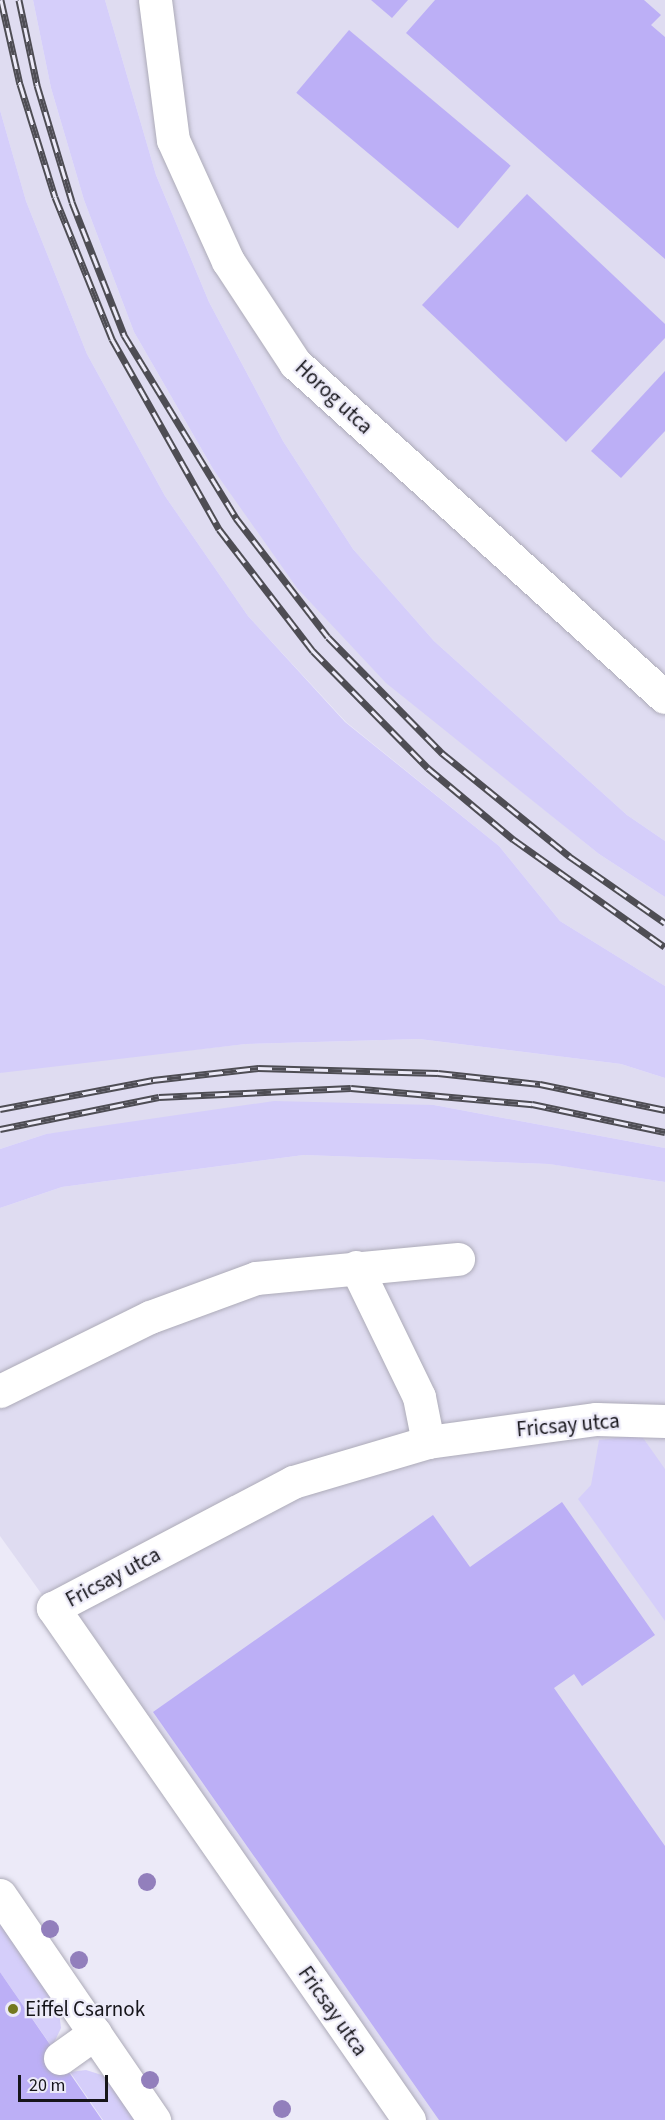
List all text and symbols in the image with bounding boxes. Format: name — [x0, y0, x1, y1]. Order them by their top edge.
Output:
street label: Horog utca — [290, 355, 378, 439]
street label: Fricsay utca — [515, 1408, 621, 1442]
street label: Fricsay utca — [61, 1542, 165, 1612]
street label: Fricsay utca — [293, 1961, 373, 2061]
place label: Eiffel Csarnok — [25, 1996, 145, 2022]
marker: Eiffel Csarnok — [6, 2002, 20, 2016]
scale bar — [21, 2063, 111, 2101]
text: 20 m — [29, 2073, 65, 2098]

